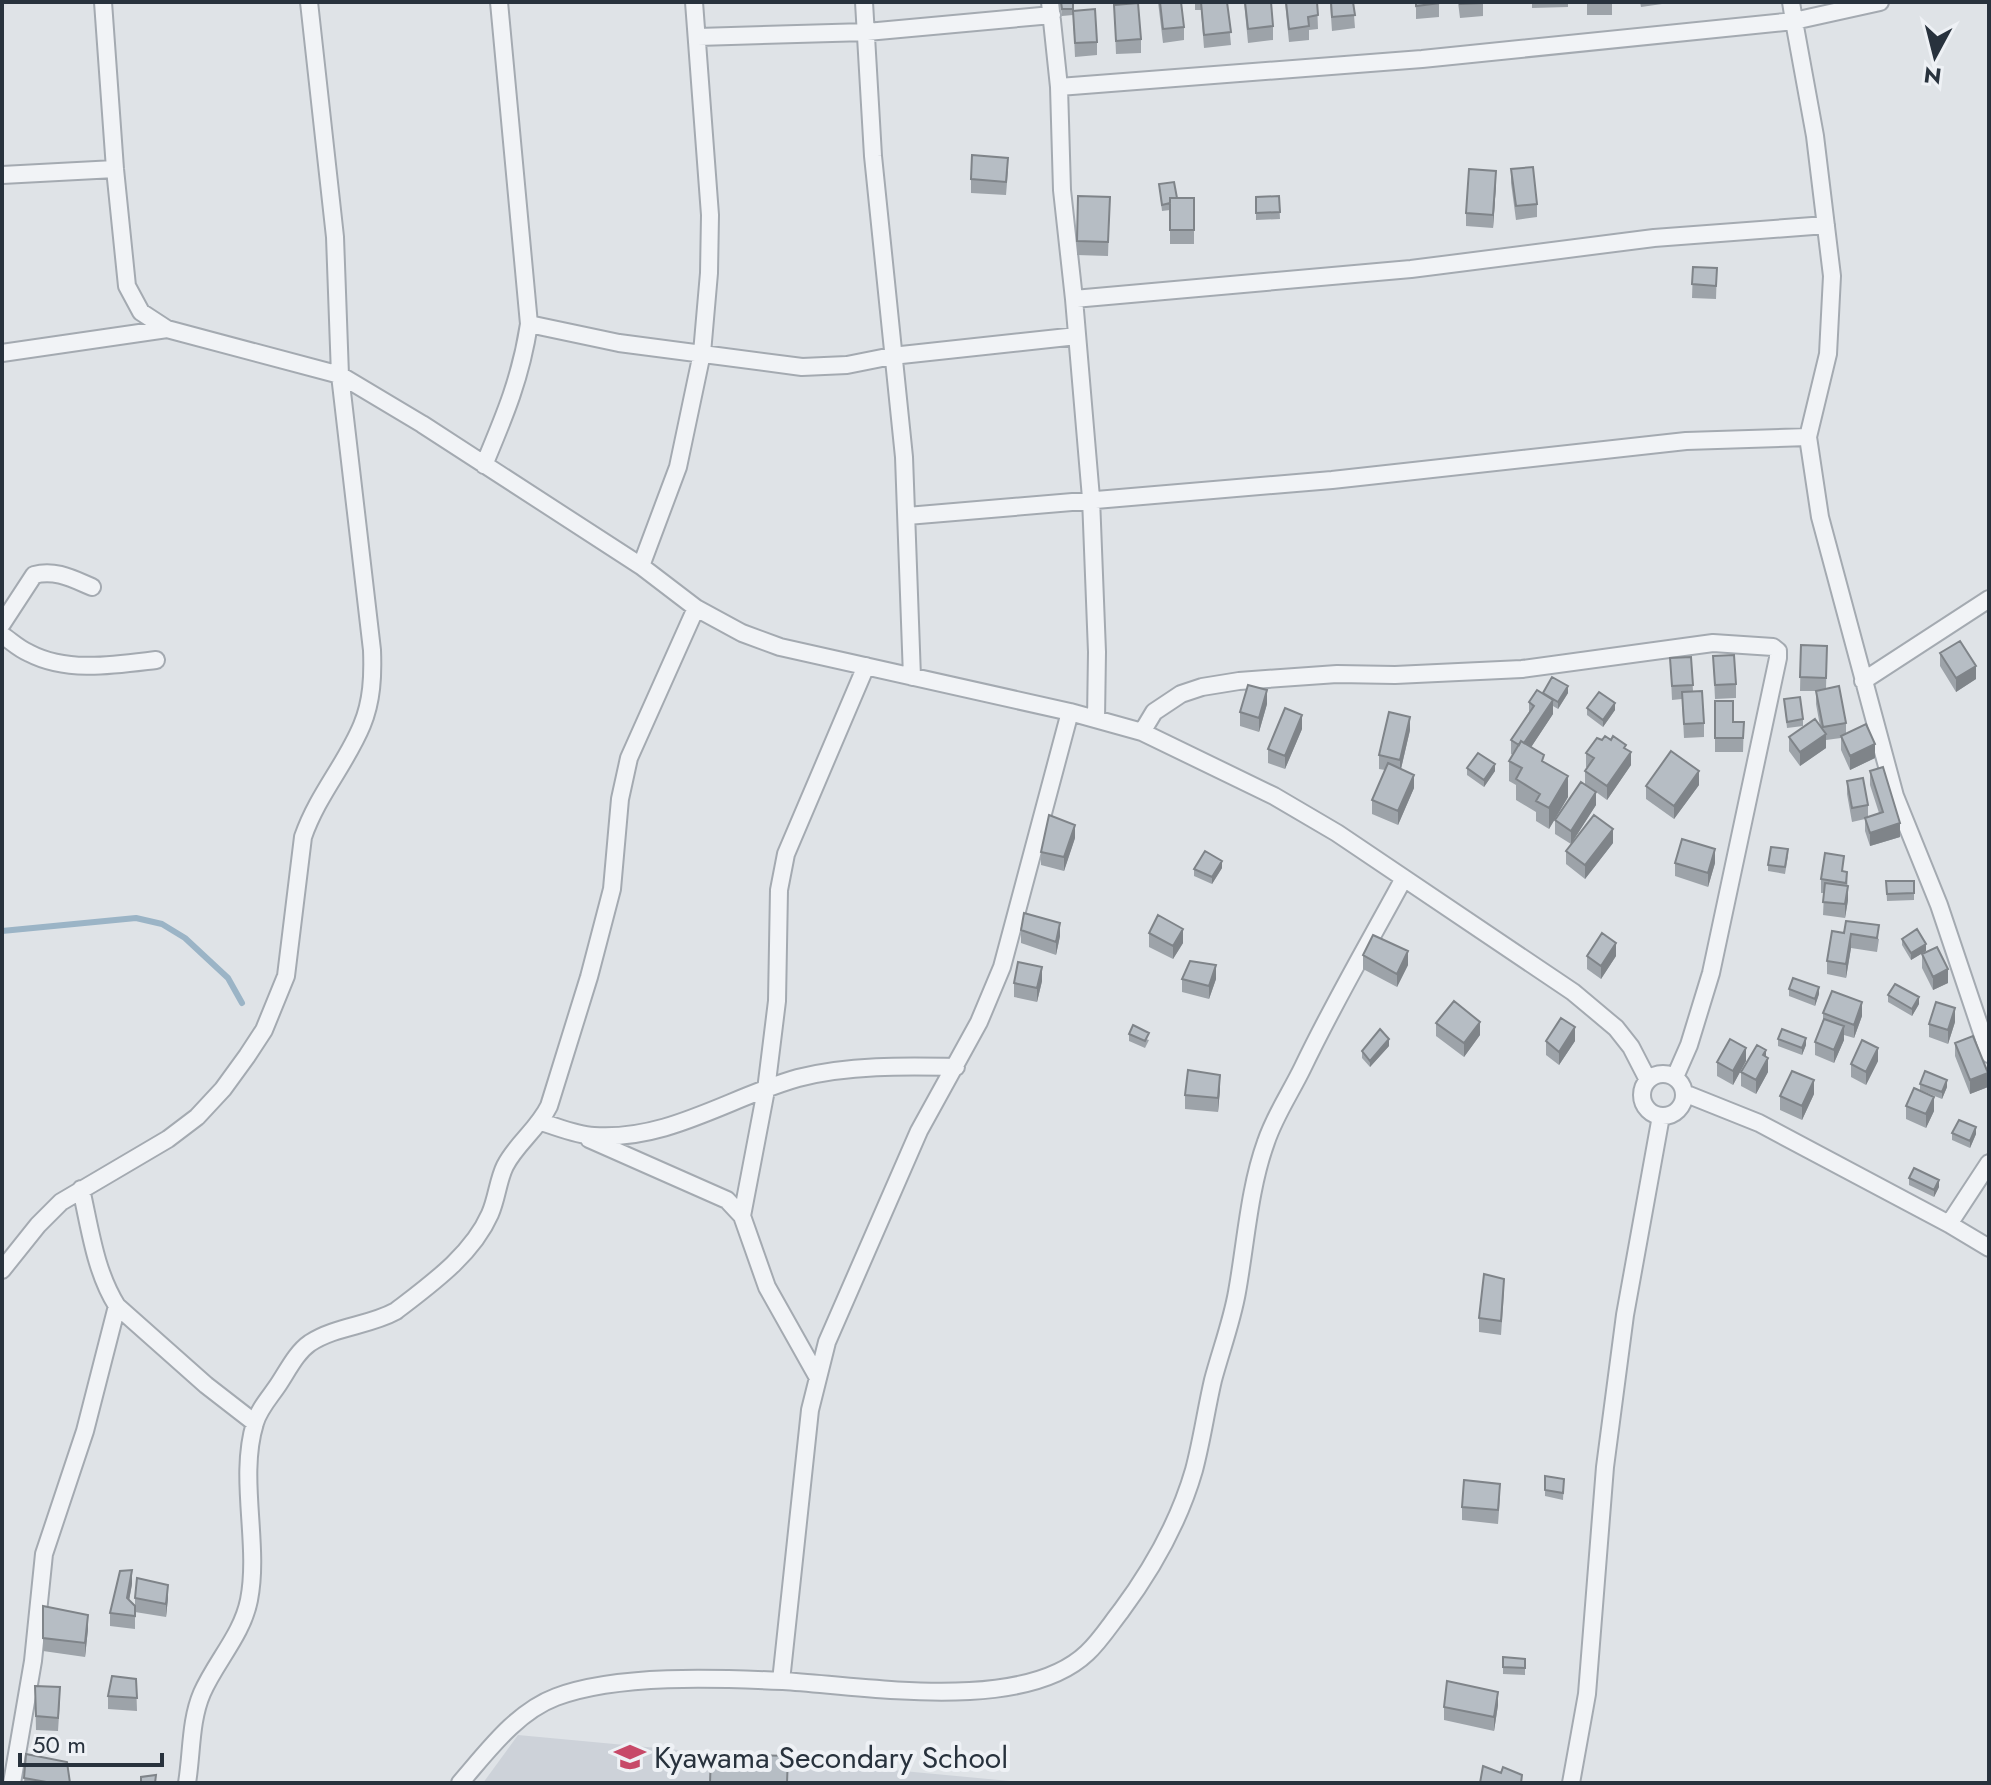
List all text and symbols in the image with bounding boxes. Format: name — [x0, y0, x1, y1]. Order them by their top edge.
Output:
north arrow — [1895, 16, 1975, 96]
text: N — [1922, 59, 1943, 93]
scale bar — [20, 1717, 162, 1767]
text: 50 m — [32, 1727, 86, 1762]
place label: Kyawama Secondary School — [654, 1736, 1008, 1779]
school or university icon: Kyawama Secondary School — [613, 1740, 647, 1774]

